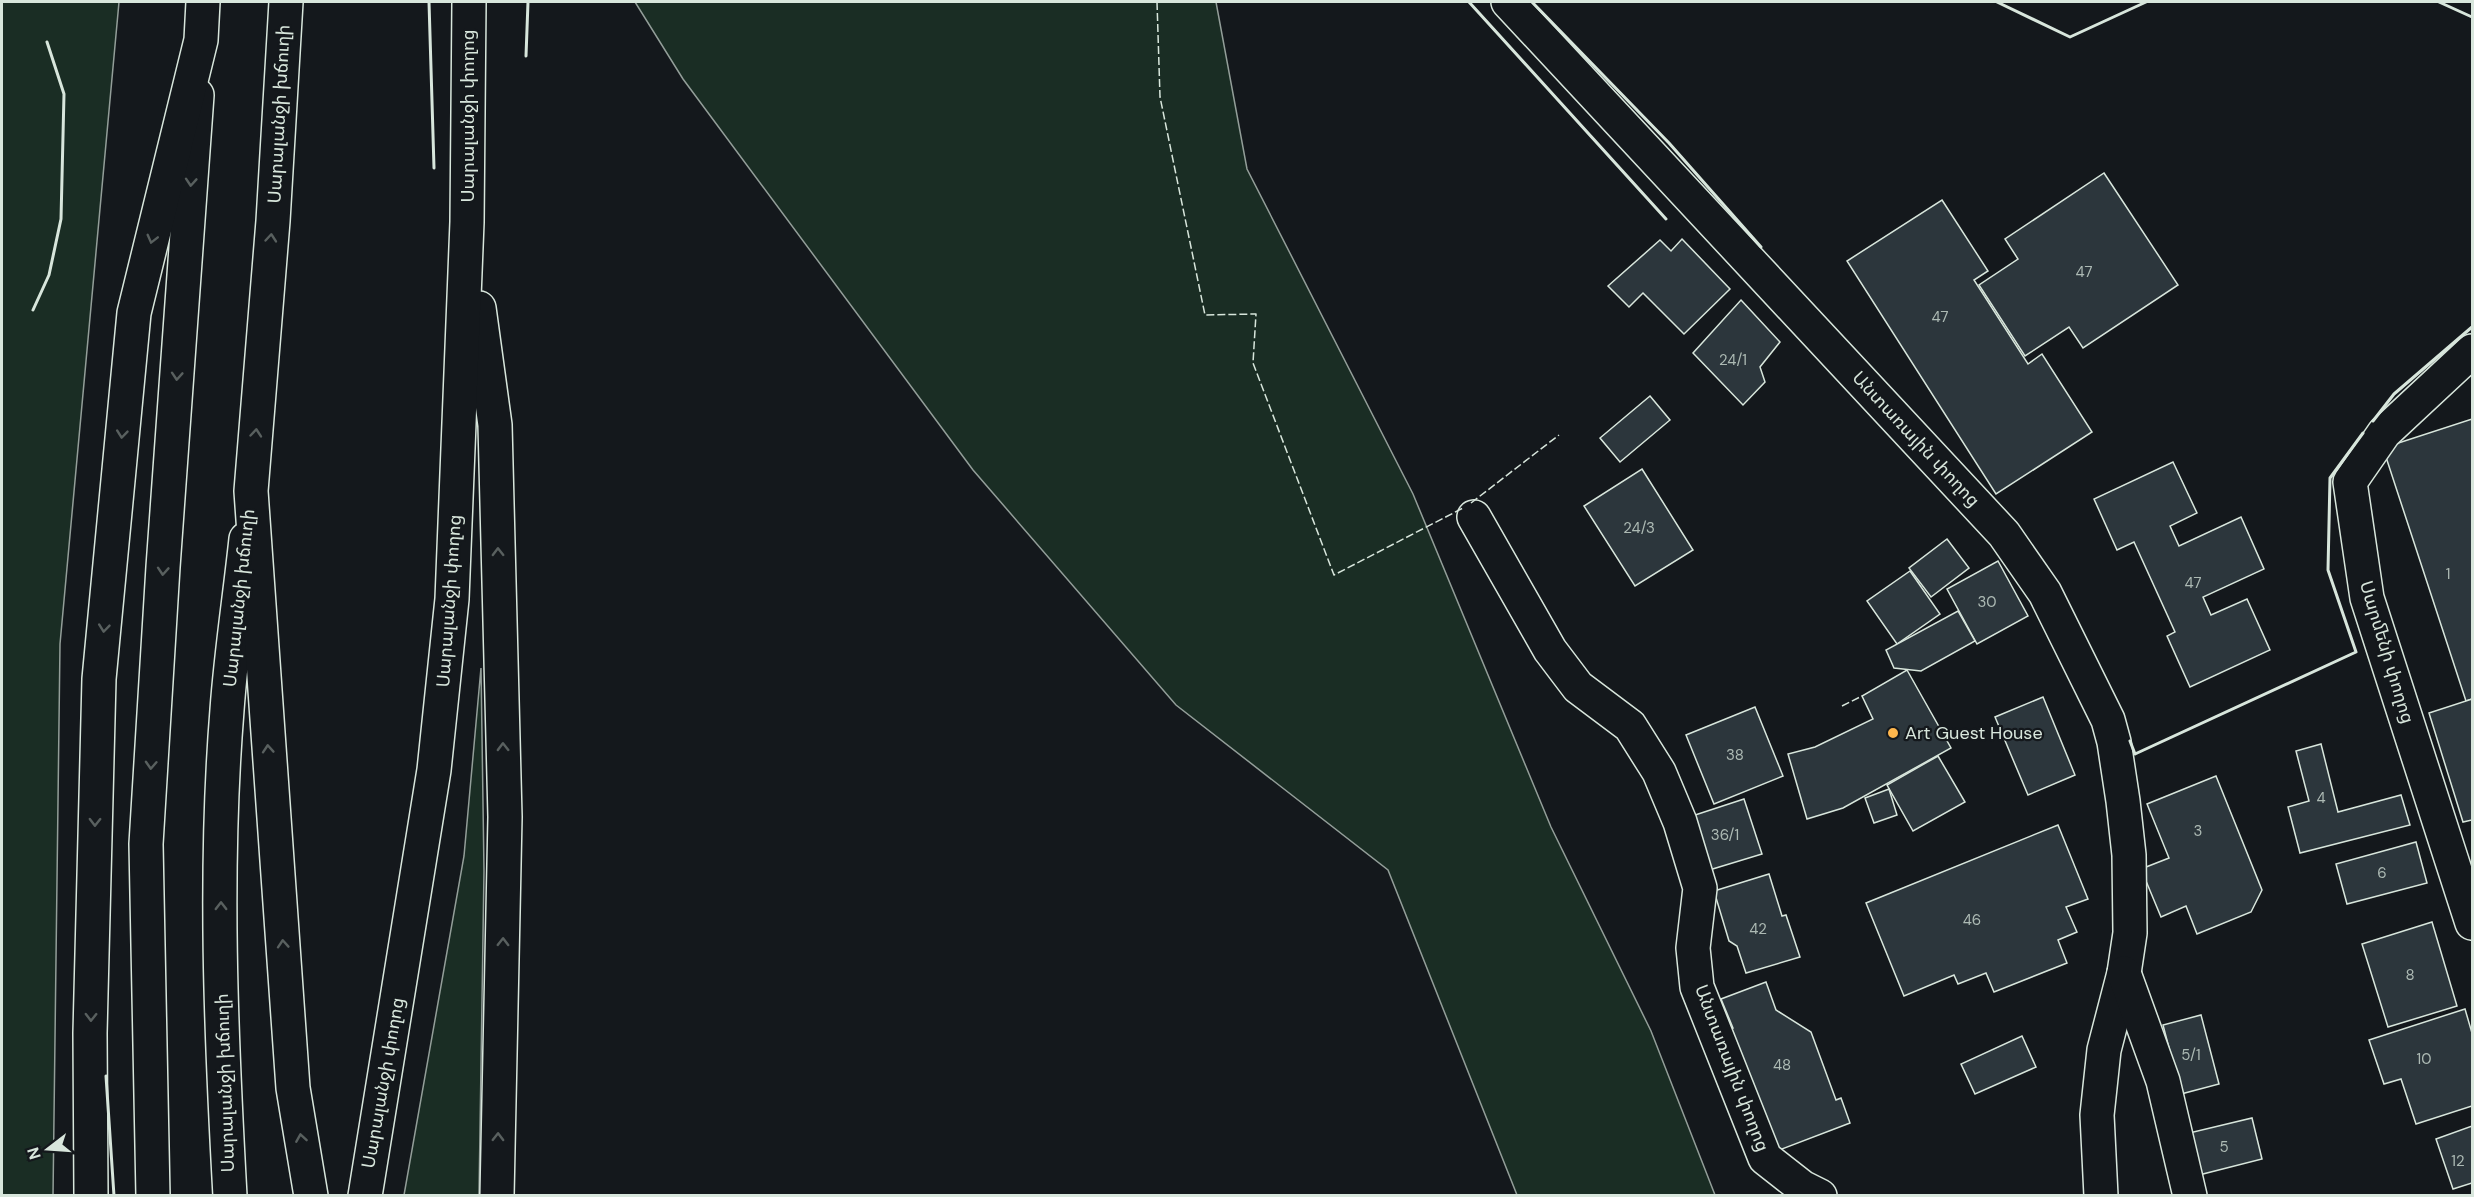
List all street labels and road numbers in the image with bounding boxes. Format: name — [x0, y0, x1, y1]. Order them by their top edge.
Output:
street label: Սարալանջի խճուղի — [262, 24, 296, 204]
street label: Սարալանջի փողոց — [456, 29, 480, 203]
street label: Անտառային փողոց — [1847, 366, 1985, 512]
street label: Սարալանջի խճուղի — [218, 508, 260, 688]
street label: Սարալանջի փողոց — [431, 514, 467, 688]
street label: Սարմենի փողոց — [2354, 578, 2420, 726]
street label: Անտառային փողոց — [1689, 981, 1775, 1155]
street label: Սարալանջի խճուղի — [210, 993, 240, 1173]
street label: Սարալանջի փողոց — [356, 996, 410, 1170]

